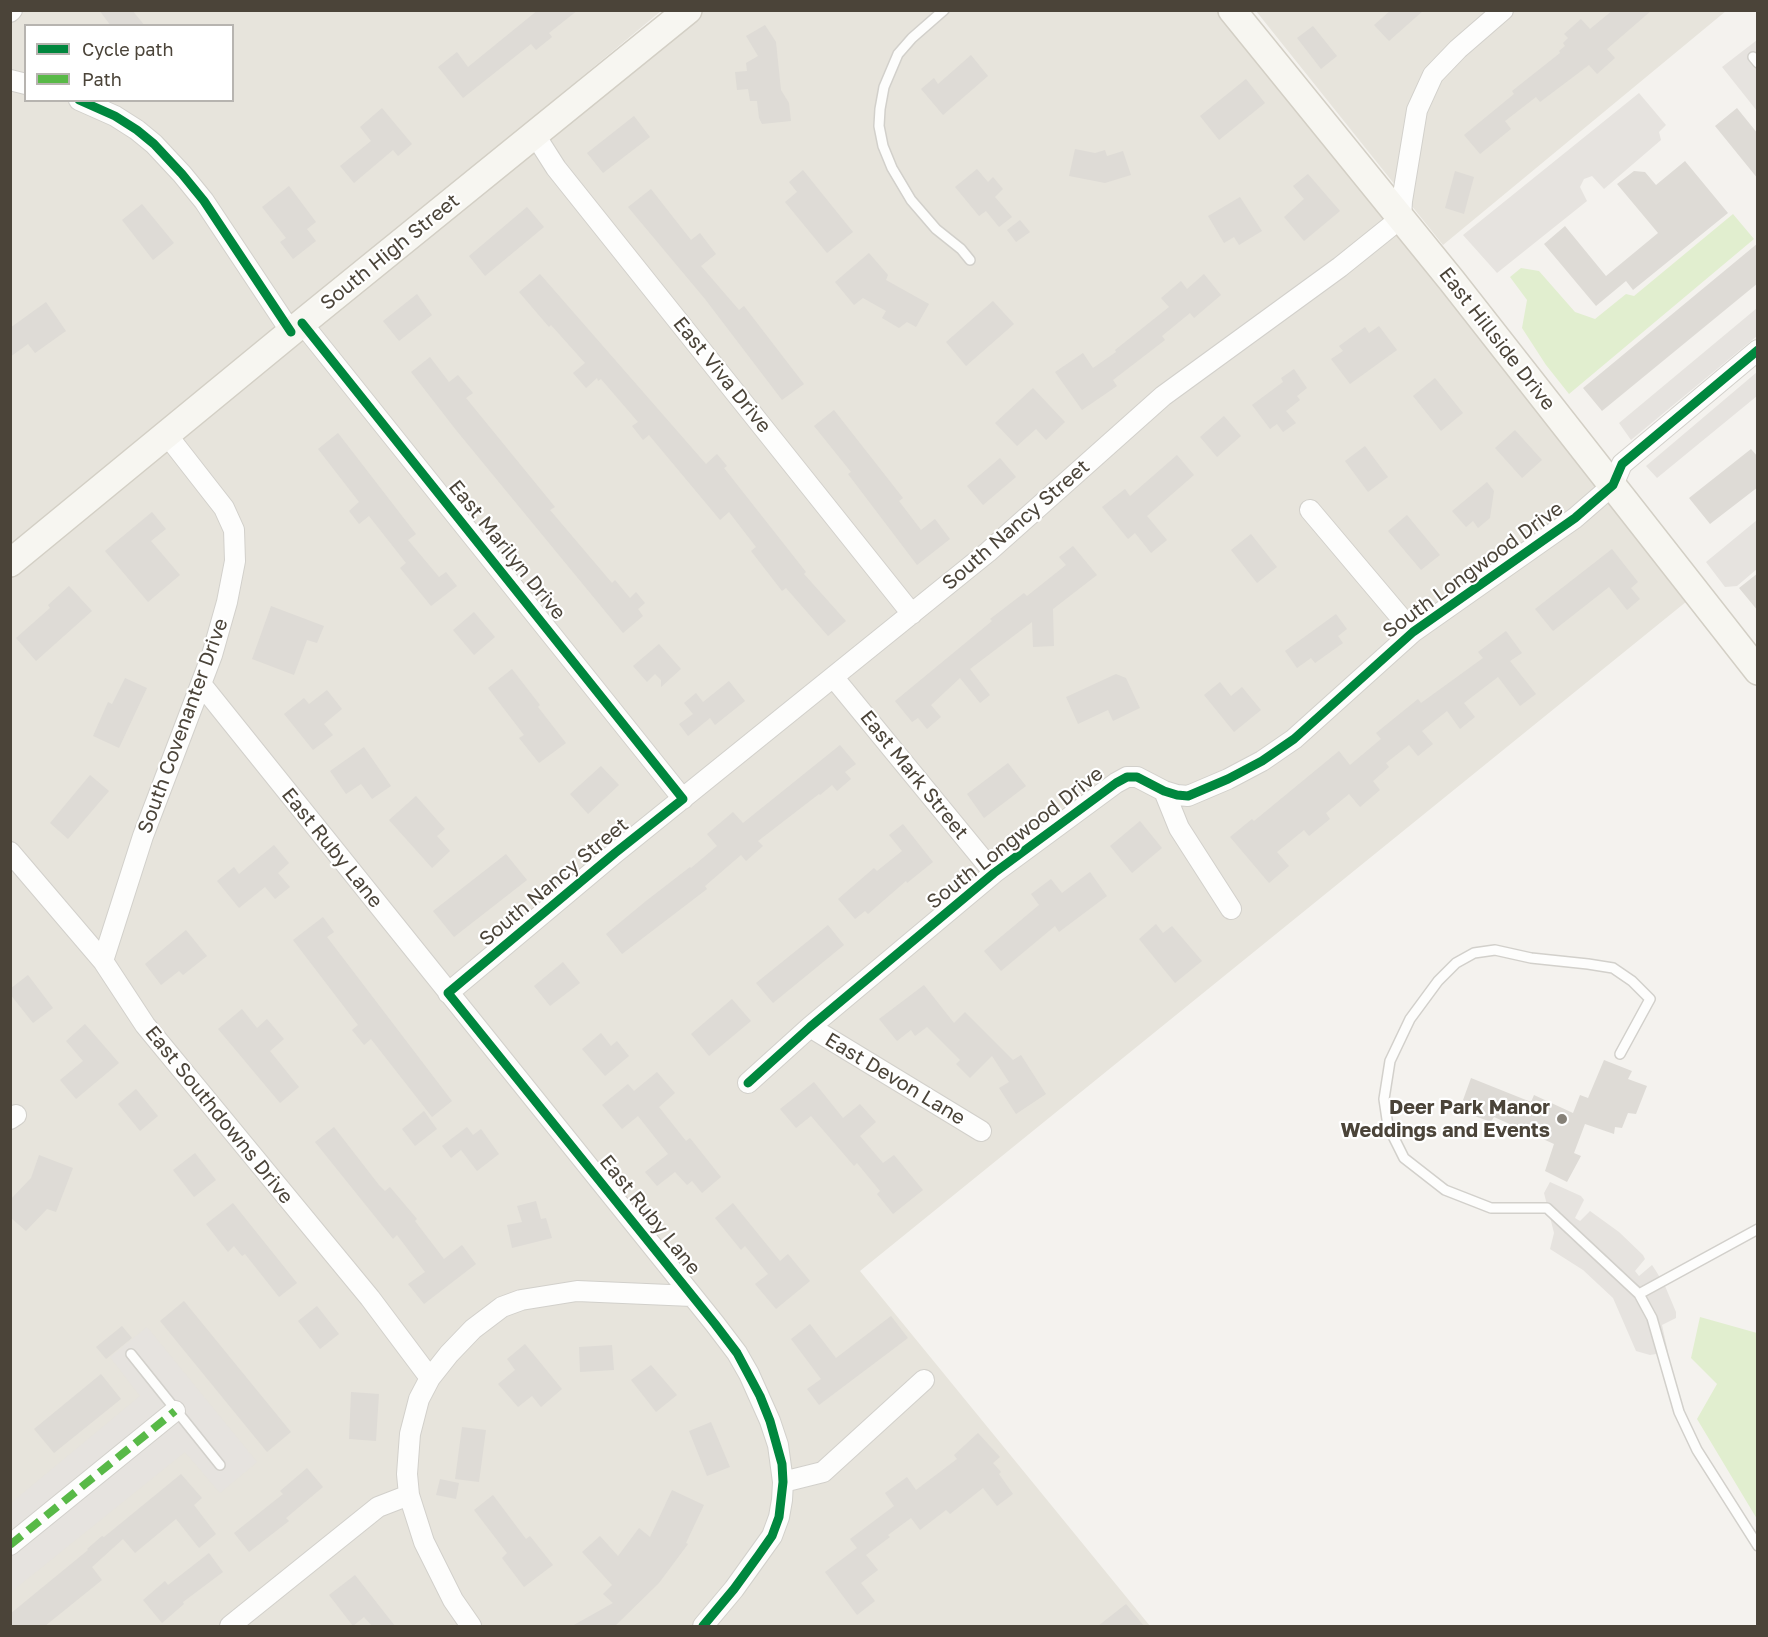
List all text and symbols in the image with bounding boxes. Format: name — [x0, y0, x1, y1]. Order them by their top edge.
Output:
legend — [24, 24, 234, 102]
text: Cycle path — [82, 38, 174, 60]
text: Path — [82, 68, 122, 90]
street label: South High Street — [316, 189, 464, 315]
street label: East Hillside Drive — [1434, 263, 1560, 415]
street label: East Viva Drive — [668, 312, 776, 438]
street label: South Nancy Street — [938, 455, 1094, 595]
street label: East Marilyn Drive — [443, 475, 571, 625]
street label: South Longwood Drive — [1378, 497, 1568, 643]
street label: South Covenanter Drive — [133, 615, 233, 837]
street label: East Mark Street — [855, 706, 973, 844]
street label: South Longwood Drive — [922, 762, 1108, 914]
street label: East Ruby Lane — [276, 783, 388, 913]
street label: South Nancy Street — [475, 813, 633, 951]
street label: East Southdowns Drive — [140, 1021, 298, 1209]
street label: East Devon Lane — [821, 1028, 969, 1130]
place label: Deer Park Manor Weddings and Events — [1341, 1096, 1550, 1143]
marker: Deer Park Manor Weddings and Events — [1555, 1112, 1569, 1126]
street label: East Ruby Lane — [594, 1150, 706, 1280]

